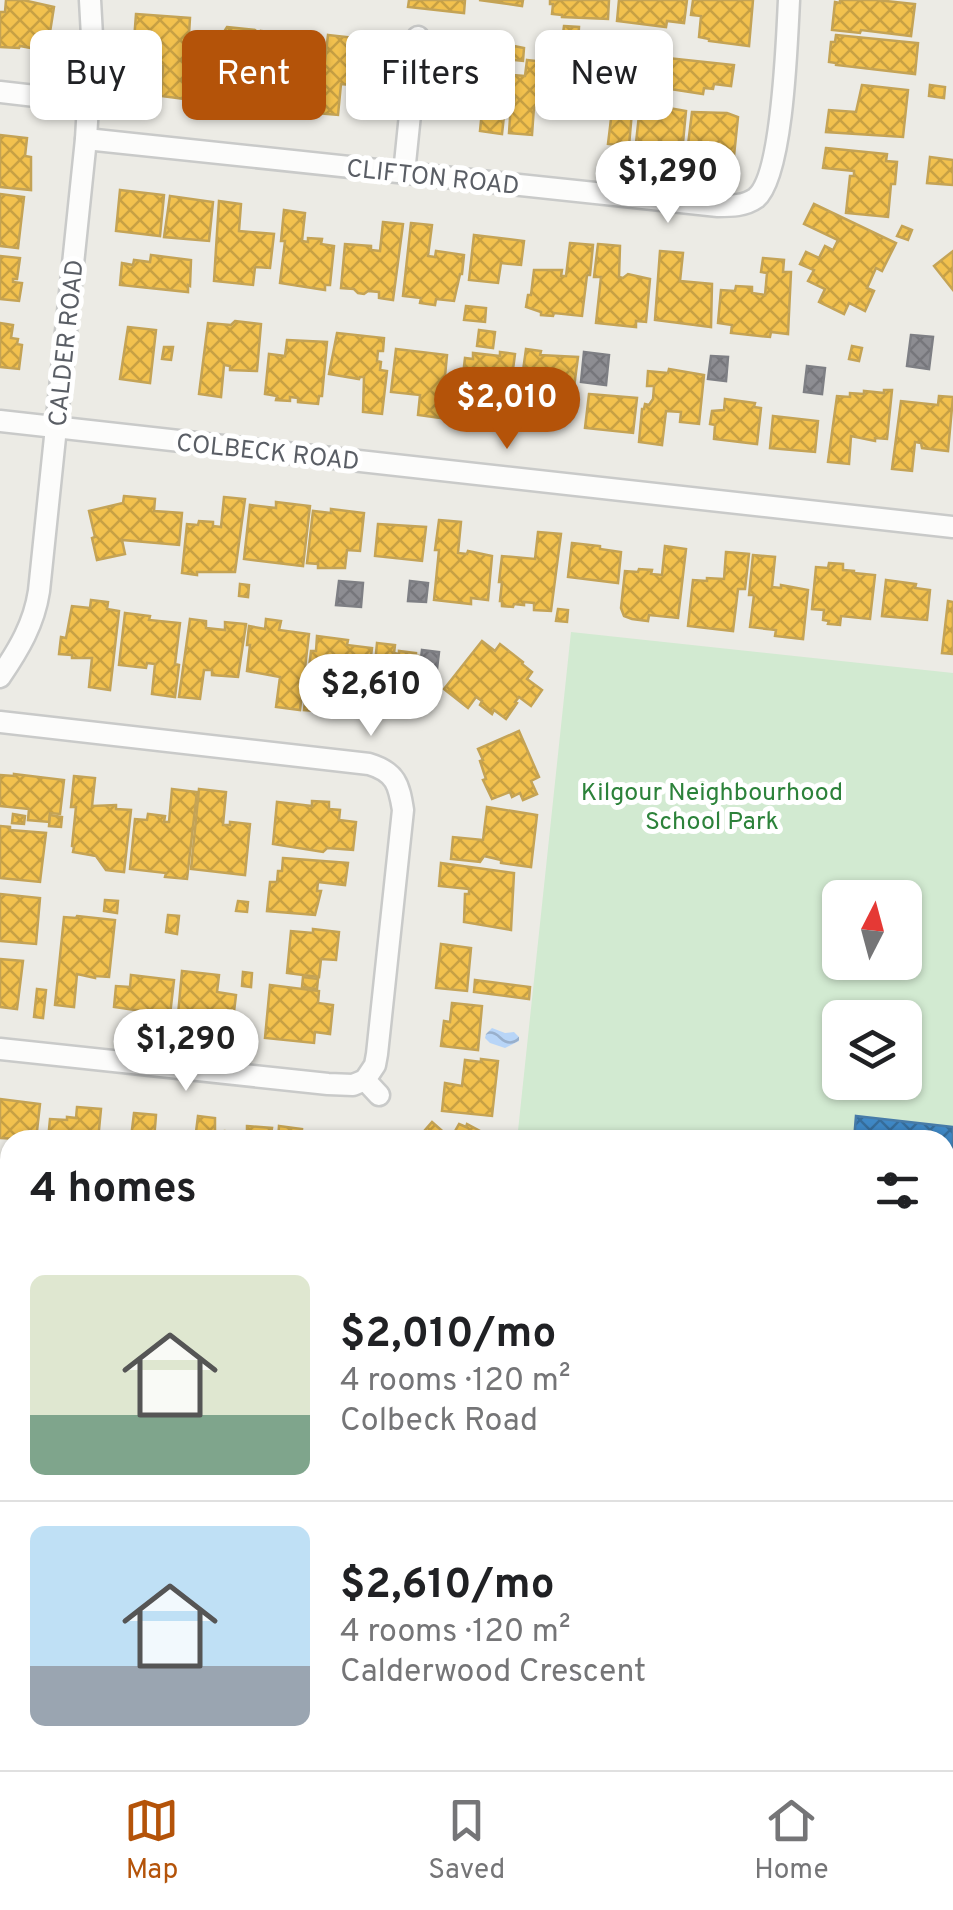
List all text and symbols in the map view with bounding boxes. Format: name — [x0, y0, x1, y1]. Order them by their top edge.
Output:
chip: Buy — [30, 30, 162, 120]
chip: Rent — [182, 30, 326, 120]
chip: Filters — [346, 30, 515, 120]
chip: New — [535, 30, 673, 120]
pin: $1,290 — [587, 141, 749, 226]
text: $1,290 — [618, 153, 718, 193]
street label: CLIFTON ROAD — [345, 154, 521, 204]
street label: CALDER ROAD — [43, 258, 93, 428]
pin: $2,010 — [426, 367, 588, 452]
text: $2,010 — [456, 379, 558, 419]
street label: COLBECK ROAD — [175, 428, 361, 480]
pin: $2,610 — [290, 654, 452, 739]
text: $2,610 — [321, 666, 421, 706]
park label: Kilgour Neighbourhood School Park — [581, 778, 843, 839]
north arrow — [822, 880, 922, 980]
map controls — [822, 880, 922, 1100]
button: layers — [822, 1000, 922, 1100]
pin: $1,290 — [105, 1009, 267, 1094]
text: $1,290 — [136, 1021, 236, 1061]
icon: filters — [870, 1163, 925, 1218]
text: 4 homes — [30, 1164, 197, 1217]
text: $2,010/mo — [340, 1309, 556, 1362]
icon: home — [110, 1315, 230, 1435]
text: 4 rooms · 120 m² — [340, 1362, 571, 1402]
text: Colbeck Road — [340, 1402, 538, 1442]
text: $2,610/mo — [340, 1560, 555, 1613]
icon: home — [110, 1566, 230, 1686]
text: 4 rooms · 120 m² — [340, 1613, 571, 1653]
text: Calderwood Crescent — [340, 1653, 646, 1693]
tab: Map — [124, 1793, 179, 1889]
tab: Saved — [428, 1793, 505, 1889]
tab: Home — [754, 1793, 829, 1889]

